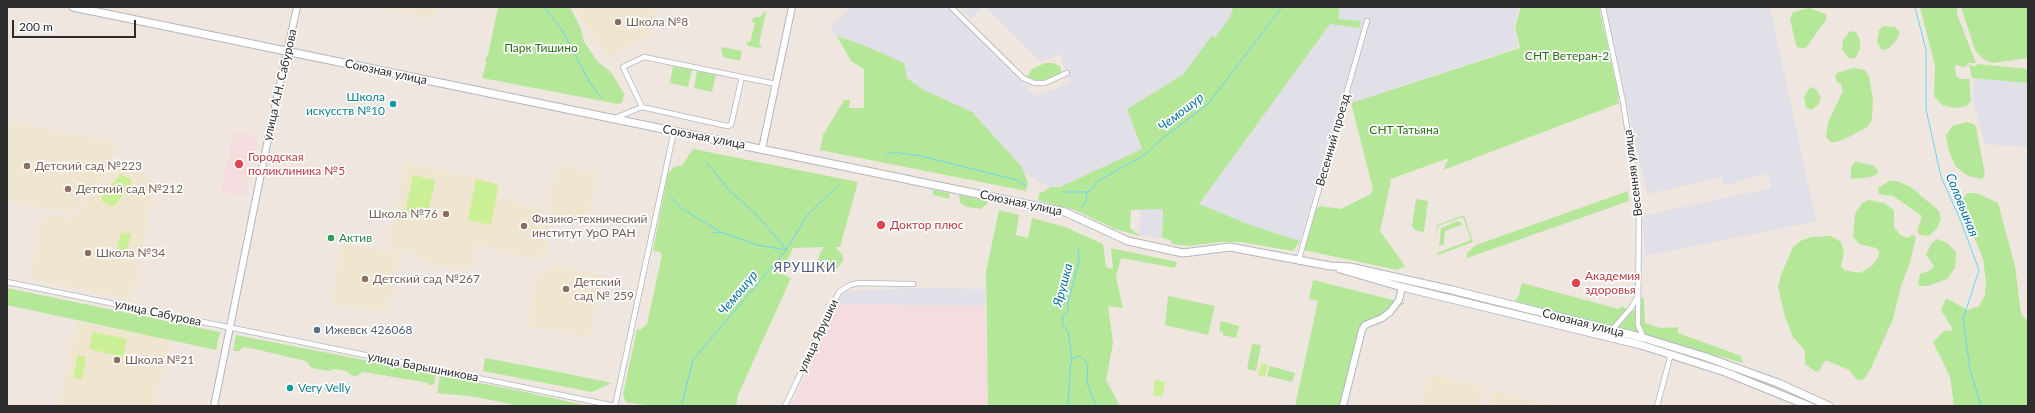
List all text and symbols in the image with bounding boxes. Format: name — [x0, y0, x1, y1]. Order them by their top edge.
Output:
scale bar — [14, 12, 138, 38]
place label: Школа №8 — [626, 15, 688, 29]
marker: Школа №8 — [613, 17, 623, 27]
text: 200 m — [19, 19, 53, 34]
street label: улица А.Н. Сабурова — [260, 28, 300, 142]
park label: Парк Тишино — [504, 41, 578, 55]
park label: СНТ Ветеран-2 — [1525, 49, 1609, 63]
street label: Союзная улица — [343, 56, 429, 88]
water label: Чемошур — [1155, 89, 1207, 135]
place label: Школа искусств №10 — [306, 90, 385, 118]
street label: Весенний проезд — [1313, 92, 1353, 188]
marker: Школа искусств №10 — [388, 99, 398, 109]
street label: Союзная улица — [661, 122, 747, 152]
park label: СНТ Татьяна — [1369, 123, 1439, 137]
street label: Весенняя улица — [1621, 129, 1645, 217]
place label: Городская поликлиника №5 — [248, 150, 345, 178]
marker: Городская поликлиника №5 — [233, 158, 245, 170]
place label: Детский сад №223 — [35, 159, 142, 173]
marker: Детский сад №223 — [22, 161, 32, 171]
water label: Соловьиная — [1942, 171, 1982, 239]
place label: Детский сад №212 — [76, 182, 183, 196]
marker: Детский сад №212 — [63, 184, 73, 194]
street label: Союзная улица — [978, 187, 1064, 219]
place label: Школа №76 — [369, 207, 438, 221]
marker: Школа №76 — [441, 209, 451, 219]
place label: Физико-технический институт УрО РАН — [532, 212, 647, 240]
place label: Доктор плюс — [890, 218, 963, 232]
marker: Доктор плюс — [875, 219, 887, 231]
marker: Физико-технический институт УрО РАН — [519, 221, 529, 231]
place label: Актив — [339, 231, 372, 245]
marker: Актив — [326, 233, 336, 243]
place label: Школа №34 — [96, 246, 165, 260]
marker: Школа №34 — [83, 248, 93, 258]
district label: ЯРУШКИ — [773, 260, 837, 276]
water label: Ярушка — [1050, 262, 1076, 308]
water label: Чемошур — [715, 268, 761, 318]
place label: Академия здоровья — [1585, 269, 1640, 297]
place label: Детский сад №267 — [373, 272, 480, 286]
marker: Детский сад №267 — [360, 274, 370, 284]
place label: Детский сад № 259 — [574, 275, 634, 303]
marker: Академия здоровья — [1570, 277, 1582, 289]
marker: Детский сад № 259 — [561, 284, 571, 294]
street label: улица Сабурова — [113, 297, 203, 329]
street label: улица Ярушки — [795, 297, 841, 375]
street label: Союзная улица — [1541, 306, 1625, 340]
place label: Ижевск 426068 — [325, 323, 412, 337]
marker: Ижевск 426068 — [312, 325, 322, 335]
street label: улица Барышникова — [366, 349, 480, 385]
place label: Школа №21 — [125, 353, 194, 367]
marker: Школа №21 — [112, 355, 122, 365]
place label: Very Velly — [298, 381, 351, 395]
marker: Very Velly — [285, 383, 295, 393]

